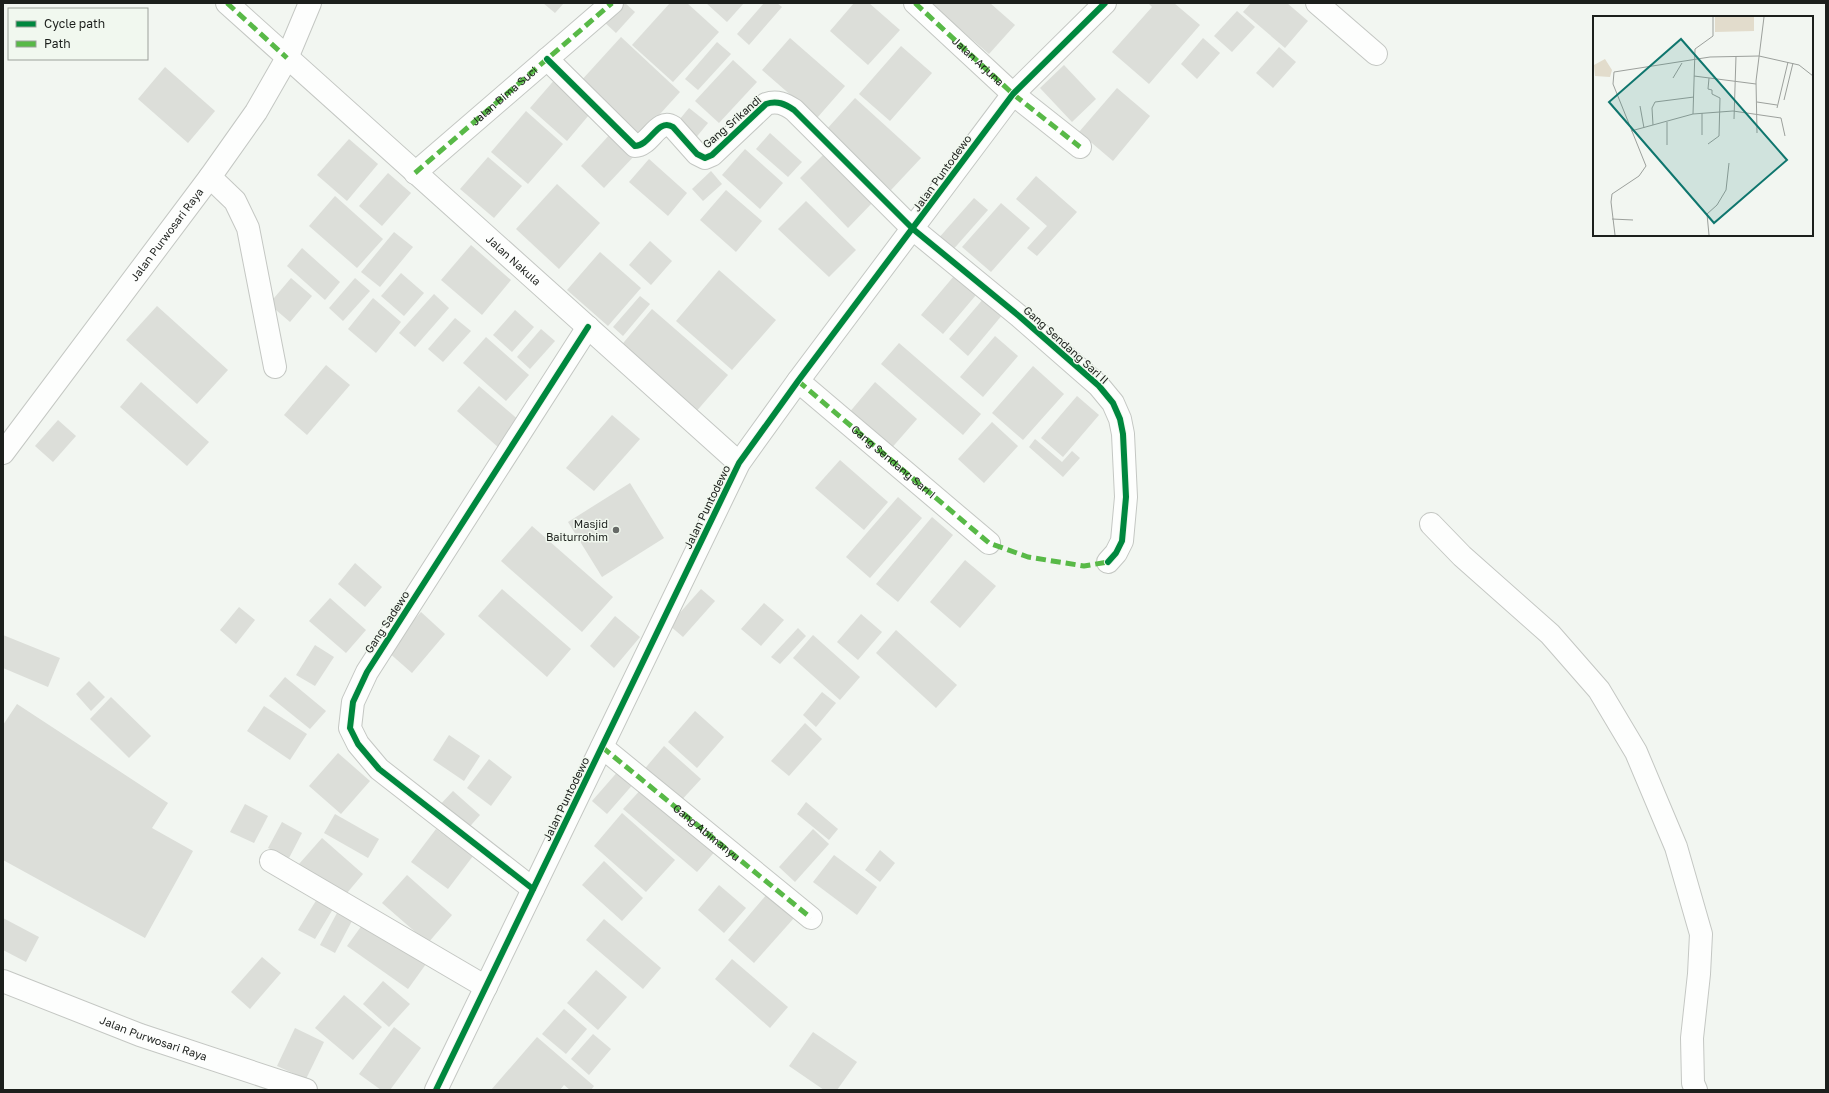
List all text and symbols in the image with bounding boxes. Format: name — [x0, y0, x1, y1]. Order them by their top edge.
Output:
legend — [8, 8, 148, 60]
text: Cycle path — [44, 16, 105, 31]
inset map — [1593, 16, 1813, 236]
street label: Jalan Arjuna — [950, 34, 1007, 88]
text: Path — [44, 36, 71, 51]
street label: Jalan Bima Suci — [468, 63, 540, 128]
street label: Gang Srikandi — [700, 93, 764, 151]
street label: Jalan Puntodewo — [909, 132, 974, 214]
street label: Jalan Purwosari Raya — [127, 185, 205, 283]
street label: Jalan Nakula — [484, 232, 544, 288]
street label: Gang Sendang Sari II — [1021, 303, 1112, 386]
street label: Gang Sendang Sari I — [849, 422, 938, 501]
street label: Jalan Puntodewo — [681, 462, 733, 551]
place label: Masjid Baiturrohim — [546, 517, 608, 543]
marker: Masjid Baiturrohim — [611, 525, 621, 535]
street label: Gang Sadewo — [362, 588, 412, 655]
street label: Jalan Puntodewo — [540, 754, 592, 843]
street label: Gang Abimanyu — [671, 801, 743, 863]
street label: Jalan Purwosari Raya — [98, 1013, 209, 1063]

